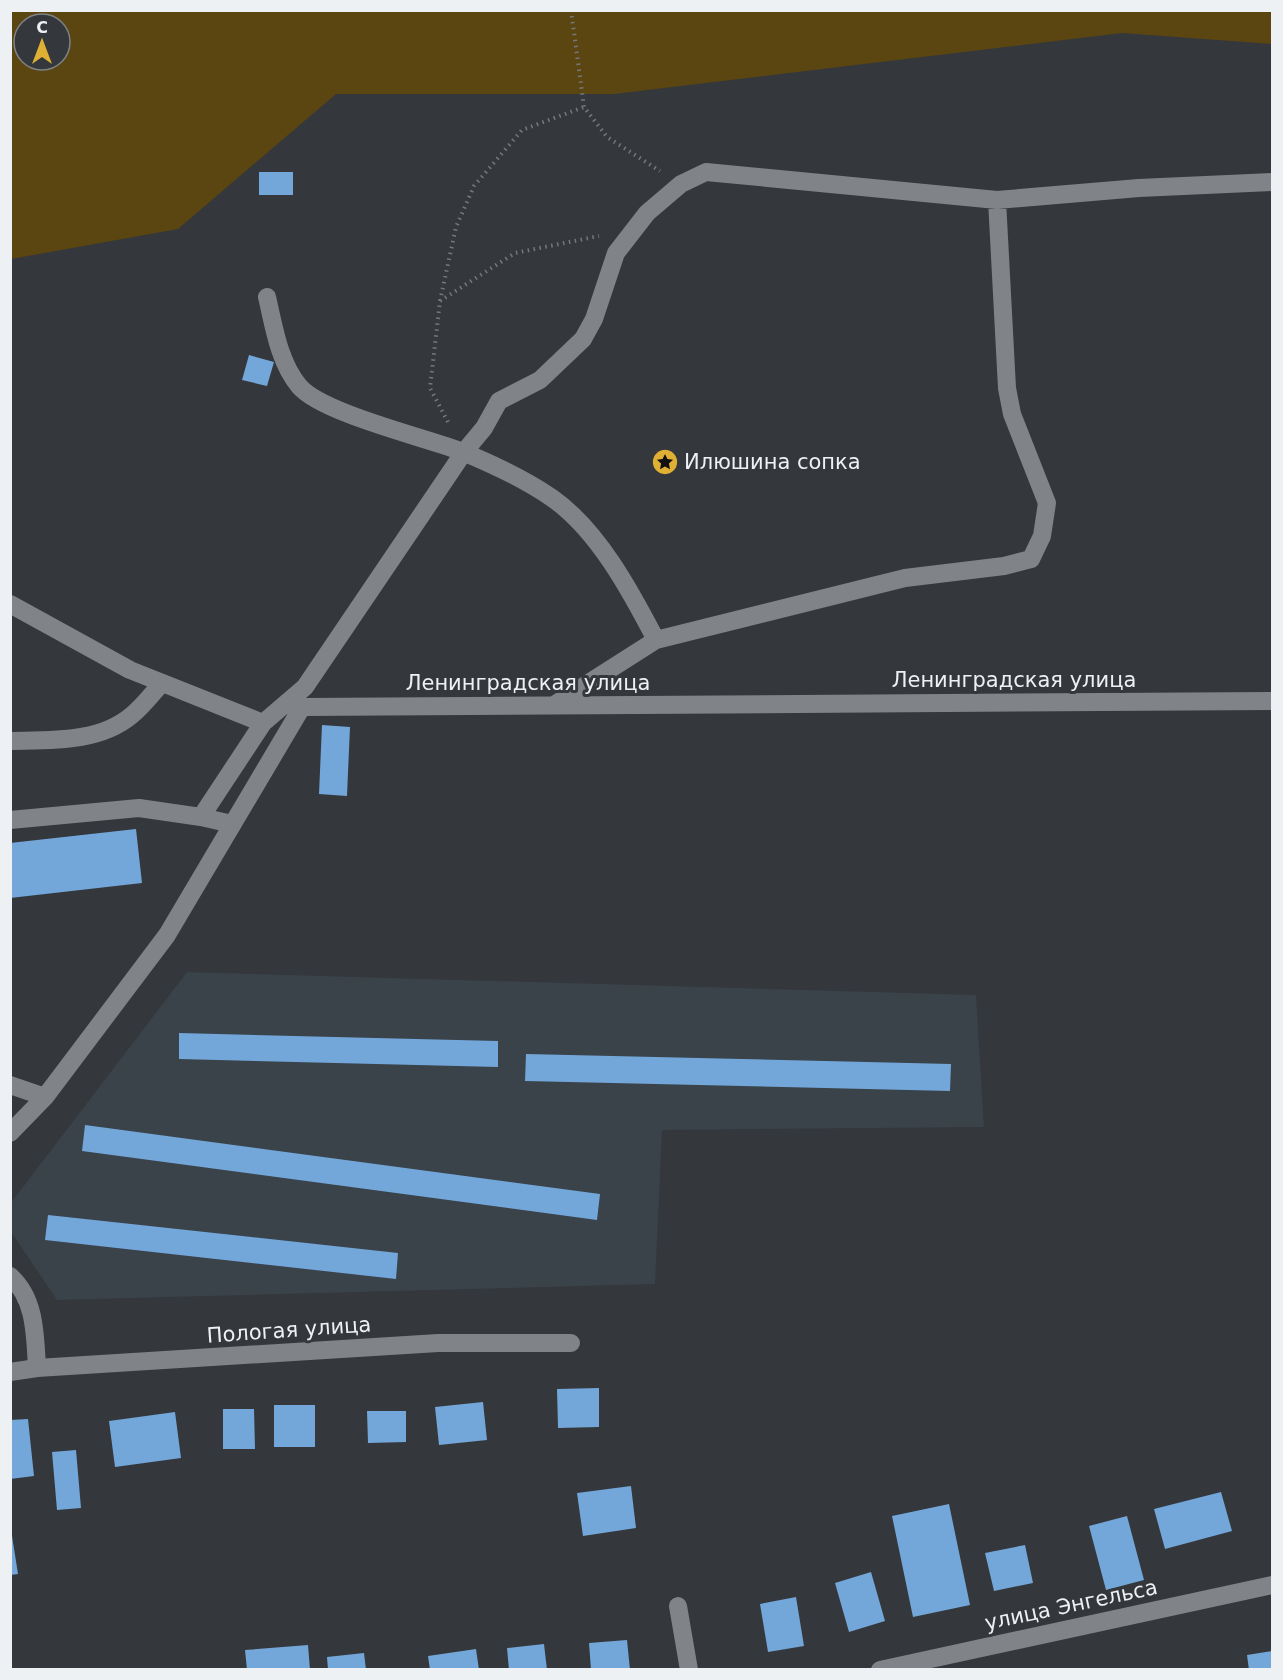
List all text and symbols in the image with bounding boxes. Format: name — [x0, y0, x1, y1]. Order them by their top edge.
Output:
north arrow — [12, 12, 72, 72]
text: С — [36, 18, 48, 37]
place icon: Илюшина сопка — [650, 447, 680, 477]
place label: Илюшина сопка — [684, 450, 861, 474]
street label: Ленинградская улица — [892, 668, 1136, 692]
street label: Ленинградская улица — [406, 671, 650, 695]
street label: Пологая улица — [206, 1312, 372, 1348]
street label: улица Энгельса — [982, 1575, 1160, 1635]

